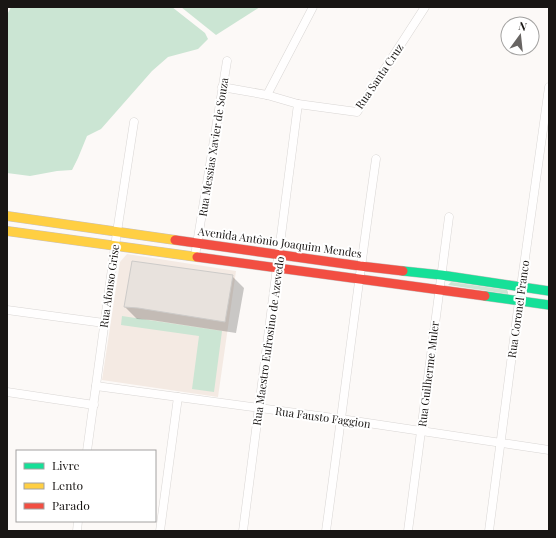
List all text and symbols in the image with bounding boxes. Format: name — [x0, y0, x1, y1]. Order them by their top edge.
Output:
north arrow — [500, 16, 540, 56]
text: N — [517, 18, 529, 34]
street label: Rua Santa Cruz — [352, 40, 406, 112]
street label: Rua Messias Xavier de Souza — [195, 76, 231, 217]
street label: Avenida Antônio Joaquim Mendes — [196, 223, 363, 261]
street label: Rua Afonso Grise — [96, 243, 122, 329]
street label: Rua Maestro Eufrosino de Azevedo — [249, 255, 287, 427]
street label: Rua Coronel Franco — [504, 259, 532, 359]
street label: Rua Guilherme Muler — [414, 320, 442, 428]
street label: Rua Fausto Faggion — [274, 403, 372, 431]
legend — [16, 450, 156, 522]
text: Livre — [52, 457, 80, 473]
text: Lento — [52, 477, 84, 493]
text: Parado — [52, 497, 90, 513]

